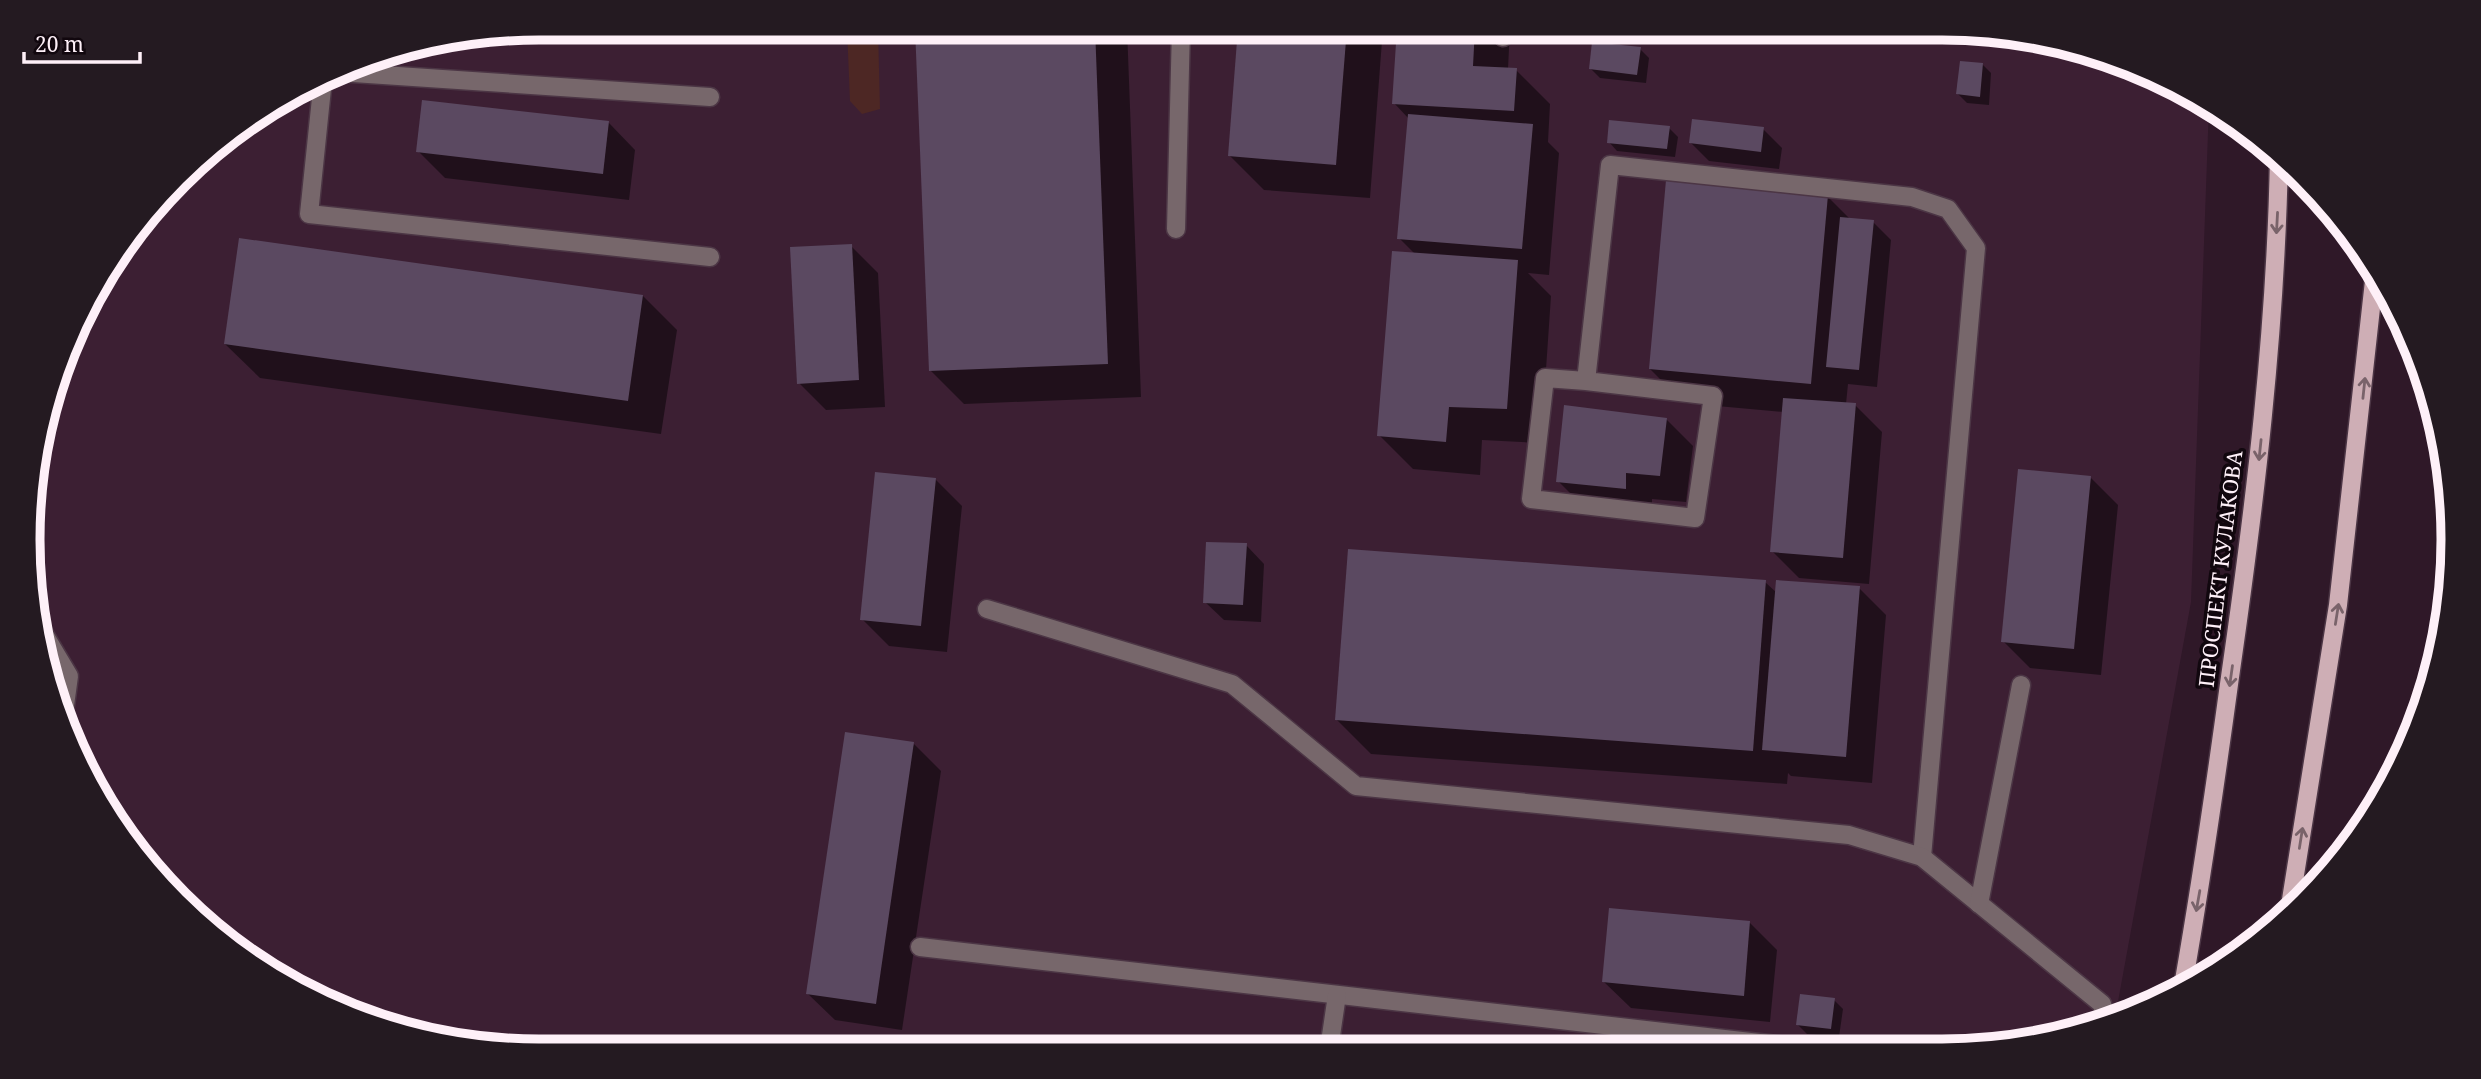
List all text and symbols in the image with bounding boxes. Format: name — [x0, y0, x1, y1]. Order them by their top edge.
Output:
scale bar — [24, 21, 140, 65]
text: 20 m — [35, 30, 84, 58]
one-way arrow — [2271, 212, 2284, 235]
one-way arrow — [2357, 377, 2370, 400]
one-way arrow — [2253, 438, 2266, 461]
street label: ПРОСПЕКТ КУЛАКОВА — [2192, 449, 2248, 689]
one-way arrow — [2331, 603, 2344, 626]
one-way arrow — [2224, 664, 2237, 687]
one-way arrow — [2295, 828, 2308, 850]
one-way arrow — [2191, 889, 2204, 912]

